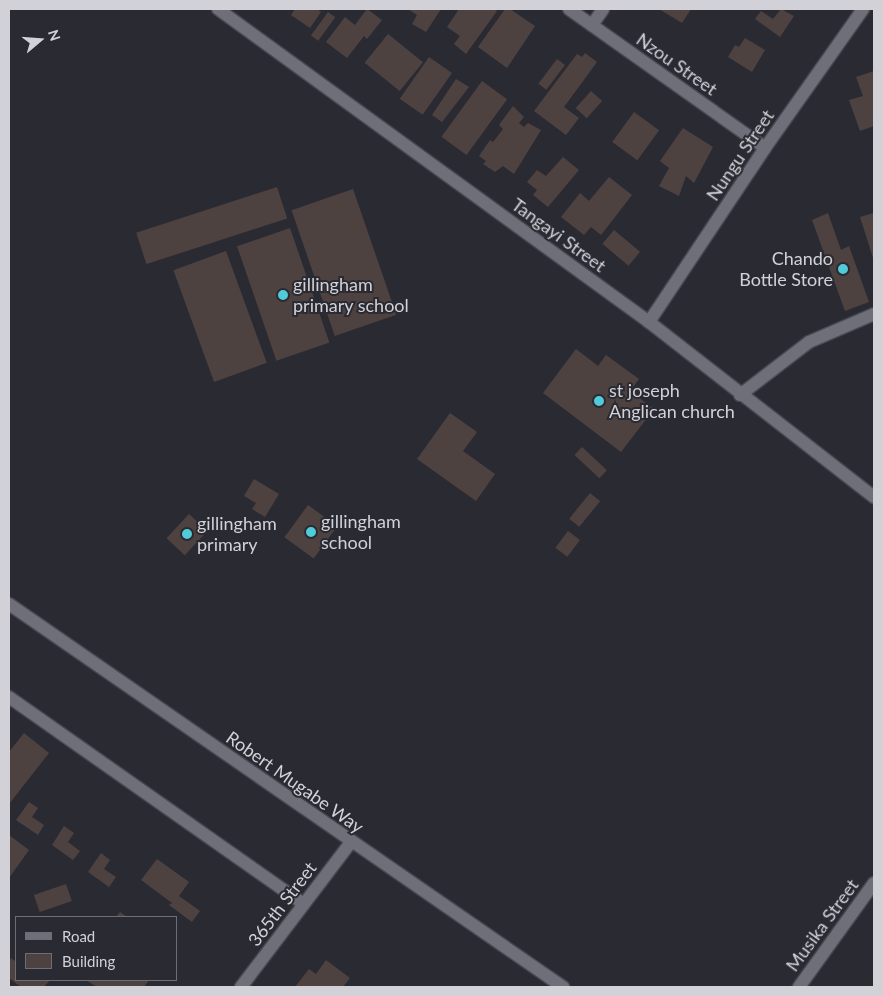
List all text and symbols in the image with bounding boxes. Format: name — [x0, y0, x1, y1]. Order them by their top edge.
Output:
north arrow — [15, 15, 65, 65]
text: N — [45, 27, 64, 43]
street label: Nzou Street — [632, 28, 722, 100]
street label: Nungu Street — [702, 105, 778, 205]
street label: Tangayi Street — [508, 194, 610, 276]
place label: Chando Bottle Store — [739, 248, 833, 290]
marker: Chando Bottle Store — [837, 263, 849, 275]
place label: gillingham primary school — [293, 274, 409, 316]
marker: gillingham primary school — [277, 289, 289, 301]
place label: st joseph Anglican church — [609, 380, 735, 422]
marker: st joseph Anglican church — [593, 395, 605, 407]
place label: gillingham school — [321, 511, 401, 554]
place label: gillingham primary — [197, 513, 277, 556]
marker: gillingham school — [305, 526, 317, 538]
marker: gillingham primary — [181, 528, 193, 540]
street label: Robert Mugabe Way — [222, 726, 368, 838]
street label: 365th Street — [243, 858, 321, 950]
street label: Musika Street — [781, 875, 863, 975]
legend — [15, 916, 178, 981]
text: Road — [62, 927, 95, 945]
text: Building — [62, 952, 115, 970]

